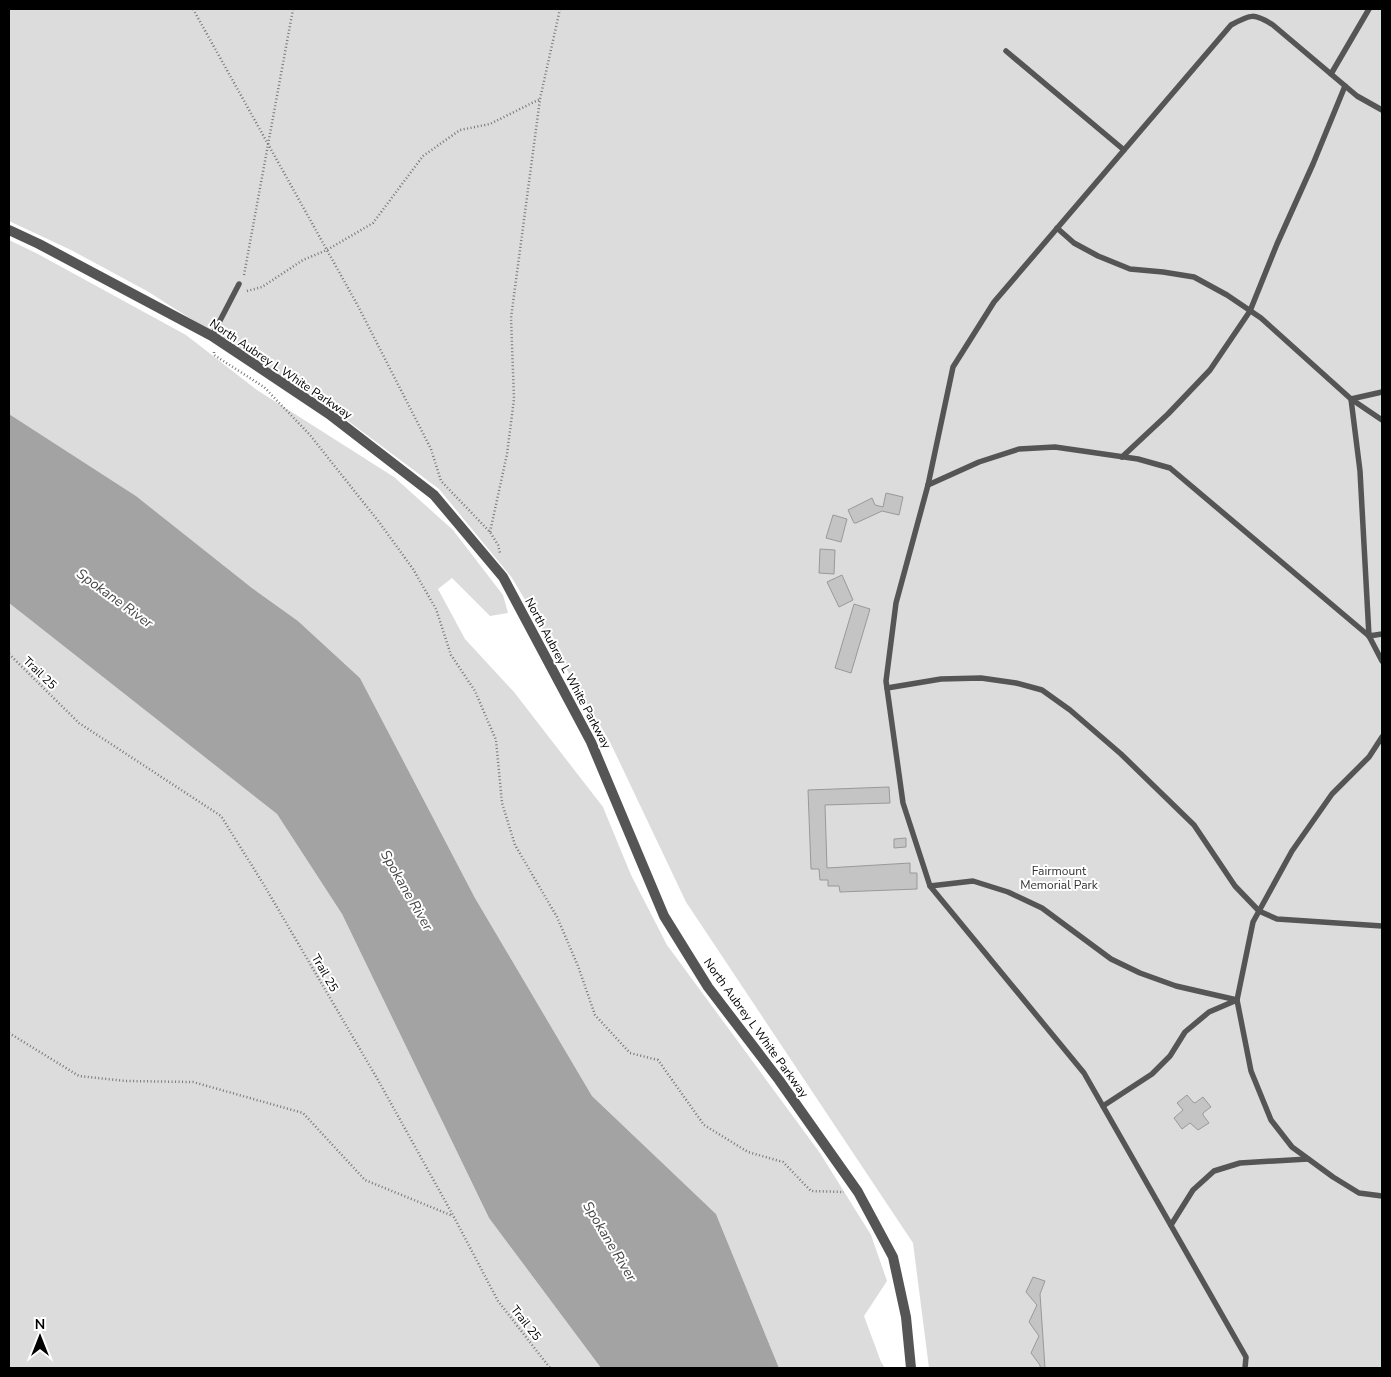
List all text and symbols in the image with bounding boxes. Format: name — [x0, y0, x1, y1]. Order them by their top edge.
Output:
street label: North Aubrey L White Parkway — [207, 315, 356, 423]
water label: Spokane River — [73, 564, 158, 633]
street label: North Aubrey L White Parkway — [521, 595, 615, 752]
street label: Trail 25 — [20, 653, 60, 693]
water label: Spokane River — [376, 846, 438, 935]
park label: Fairmount Memorial Park — [1020, 863, 1099, 893]
street label: Trail 25 — [308, 951, 342, 995]
street label: North Aubrey L White Parkway — [700, 955, 813, 1102]
water label: Spokane River — [578, 1198, 641, 1286]
street label: Trail 25 — [507, 1302, 545, 1344]
north arrow — [15, 1312, 65, 1362]
text: N — [35, 1315, 45, 1334]

